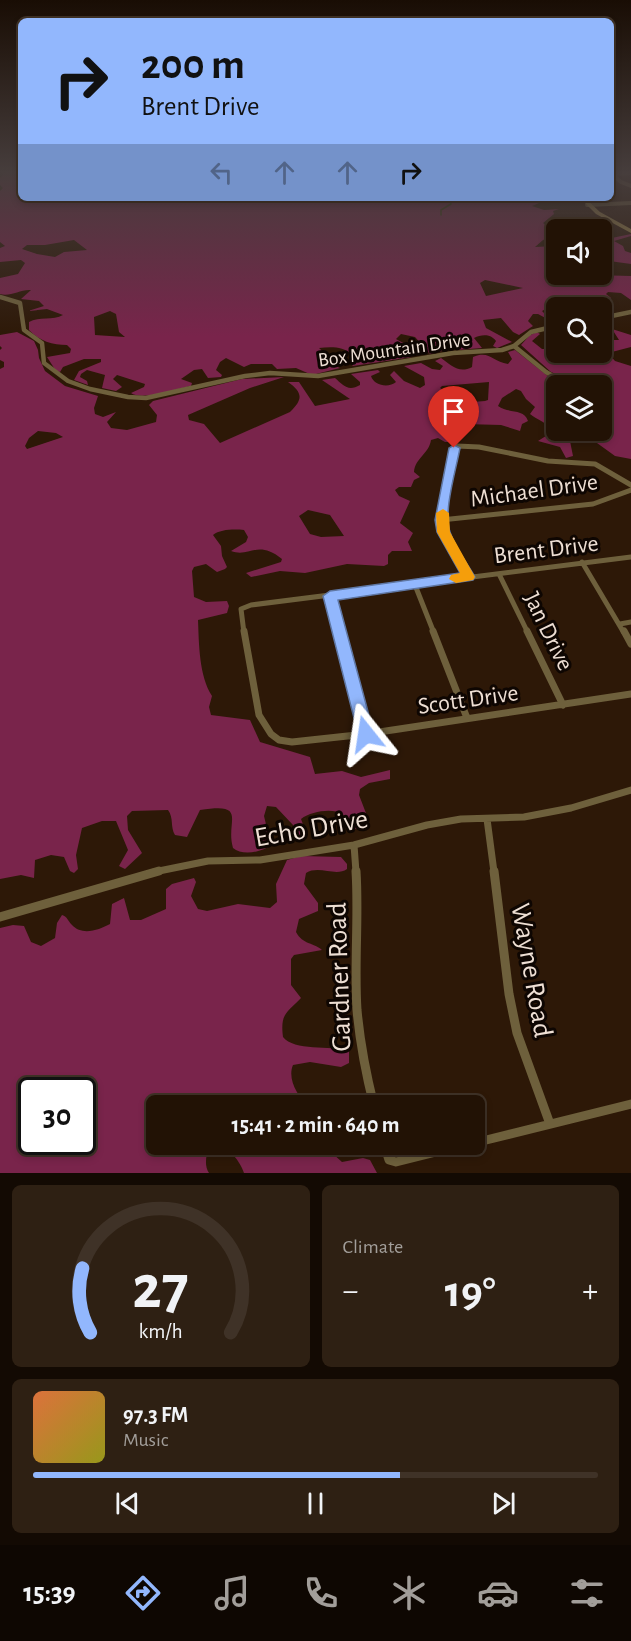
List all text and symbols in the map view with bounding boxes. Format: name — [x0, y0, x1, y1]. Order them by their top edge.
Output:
icon: right — [42, 42, 120, 120]
text: 200 m — [141, 44, 245, 86]
text: Brent Drive — [141, 93, 260, 120]
icon: left — [205, 156, 238, 189]
icon: ahead — [268, 156, 301, 189]
icon: ahead — [331, 156, 364, 189]
icon: right — [394, 156, 427, 189]
map controls — [546, 219, 612, 441]
button: sound — [546, 219, 612, 285]
button: search — [546, 297, 612, 363]
street label: Box Mountain Drive — [317, 329, 471, 371]
button: layers — [546, 375, 612, 441]
pin — [428, 386, 479, 448]
icon: arrive — [437, 395, 470, 428]
street label: Michael Drive — [469, 470, 599, 512]
street label: Brent Drive — [492, 532, 600, 568]
street label: Jan Drive — [519, 588, 577, 674]
street label: Scott Drive — [416, 681, 520, 719]
position arrow — [334, 702, 398, 766]
street label: Echo Drive — [252, 805, 370, 853]
street label: Wayne Road — [505, 901, 557, 1040]
street label: Gardner Road — [323, 902, 357, 1052]
speed limit sign: 30 — [18, 1077, 96, 1155]
text: 15:41 · 2 min · 640 m — [232, 1114, 399, 1136]
text: Climate — [343, 1237, 403, 1257]
text: 27 — [133, 1257, 189, 1319]
text: 19° — [445, 1270, 496, 1315]
text: − — [343, 1275, 358, 1308]
text: + — [582, 1275, 598, 1308]
text: km/h — [139, 1321, 183, 1342]
text: 97.3 FM — [123, 1404, 188, 1426]
text: Music — [123, 1430, 169, 1450]
icon: previous — [111, 1487, 144, 1520]
icon: pause — [299, 1487, 332, 1520]
icon: next — [487, 1487, 520, 1520]
icon: directions — [122, 1572, 164, 1614]
icon: music — [211, 1572, 253, 1614]
icon: phone — [300, 1572, 342, 1614]
icon: climate — [388, 1572, 430, 1614]
icon: car — [477, 1572, 519, 1614]
icon: filters — [566, 1572, 608, 1614]
text: 15:39 — [23, 1579, 76, 1606]

